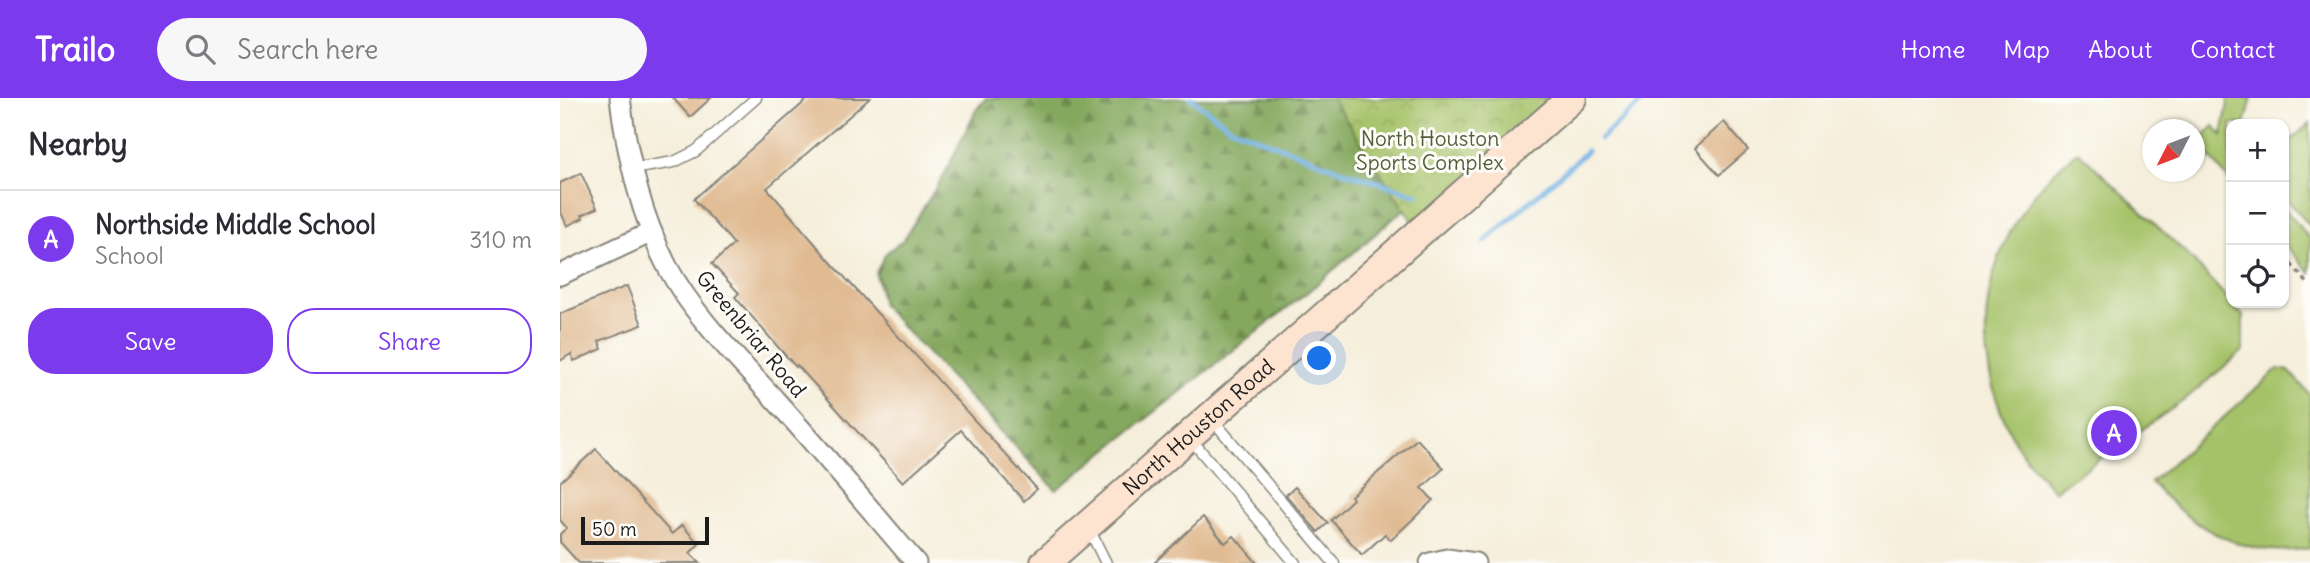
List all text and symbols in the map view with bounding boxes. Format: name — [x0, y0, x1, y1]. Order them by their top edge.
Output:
search box — [157, 18, 647, 81]
text: Trailo — [35, 28, 115, 70]
icon: search — [181, 30, 219, 68]
text: Search here — [237, 33, 378, 66]
text: Home — [1901, 34, 1965, 64]
text: Map — [2003, 34, 2050, 64]
text: About — [2088, 34, 2152, 64]
text: Contact — [2190, 34, 2275, 64]
north arrow — [2142, 119, 2205, 182]
map controls — [2226, 119, 2289, 308]
button: + — [2226, 119, 2289, 182]
text: Nearby — [28, 125, 128, 163]
park label: North Houston Sports Complex — [1356, 125, 1504, 176]
button: − — [2226, 182, 2289, 245]
text: Northside Middle School — [95, 208, 376, 241]
text: A — [44, 225, 58, 254]
text: 310 m — [469, 225, 532, 254]
text: School — [95, 241, 164, 270]
button: locate — [2226, 245, 2289, 308]
street label: Greenbriar Road — [690, 265, 812, 403]
button: Save — [28, 308, 273, 374]
button: Share — [287, 308, 532, 374]
your location — [1302, 341, 1336, 375]
street label: North Houston Road — [1117, 353, 1280, 501]
pin: A — [2091, 407, 2137, 459]
scale bar — [581, 514, 709, 546]
text: 50 m — [592, 517, 637, 541]

